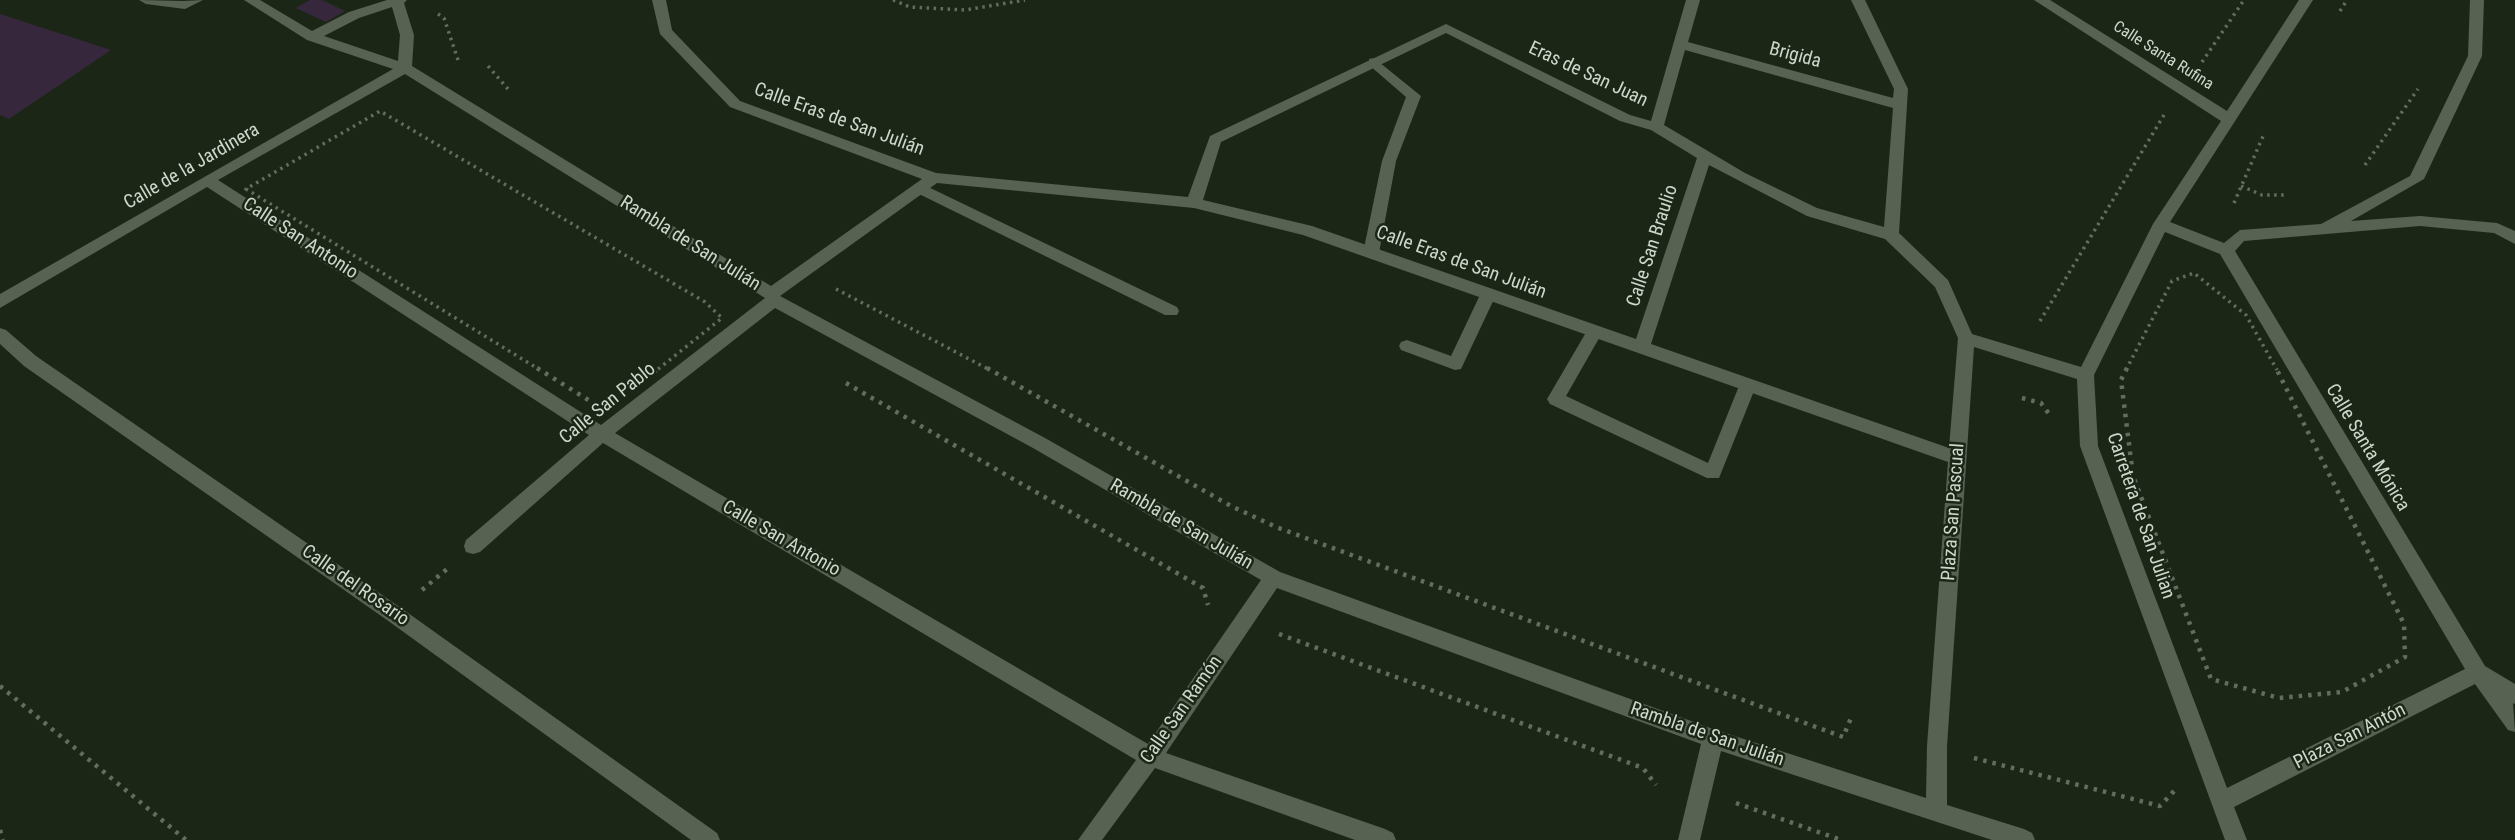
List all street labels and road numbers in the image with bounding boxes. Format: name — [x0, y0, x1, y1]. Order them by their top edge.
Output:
street label: Calle Santa Rufina — [2109, 18, 2217, 94]
street label: Eras de San Juan — [1525, 37, 1651, 113]
street label: Brigida — [1767, 38, 1823, 74]
street label: Calle Eras de San Julián — [751, 79, 927, 161]
street label: Calle de la Jardinera — [120, 119, 264, 215]
street label: Calle San Braulio — [1623, 182, 1683, 310]
street label: Rambla de San Julián — [616, 192, 764, 296]
street label: Calle San Antonio — [238, 193, 362, 285]
street label: Calle Eras de San Julián — [1373, 222, 1549, 304]
street label: Calle San Pablo — [555, 358, 661, 450]
street label: Calle Santa Mónica — [2320, 380, 2414, 516]
street label: Carretera de San Julian — [2101, 430, 2179, 602]
street label: Plaza San Pascual — [1938, 442, 1970, 582]
street label: Rambla de San Julián — [1105, 475, 1257, 575]
street label: Calle San Antonio — [718, 496, 844, 582]
street label: Calle del Rosario — [297, 541, 413, 631]
street label: Calle San Ramón — [1136, 652, 1228, 768]
street label: Rambla de San Julián — [1627, 698, 1787, 772]
street label: Plaza San Antón — [2290, 699, 2410, 775]

